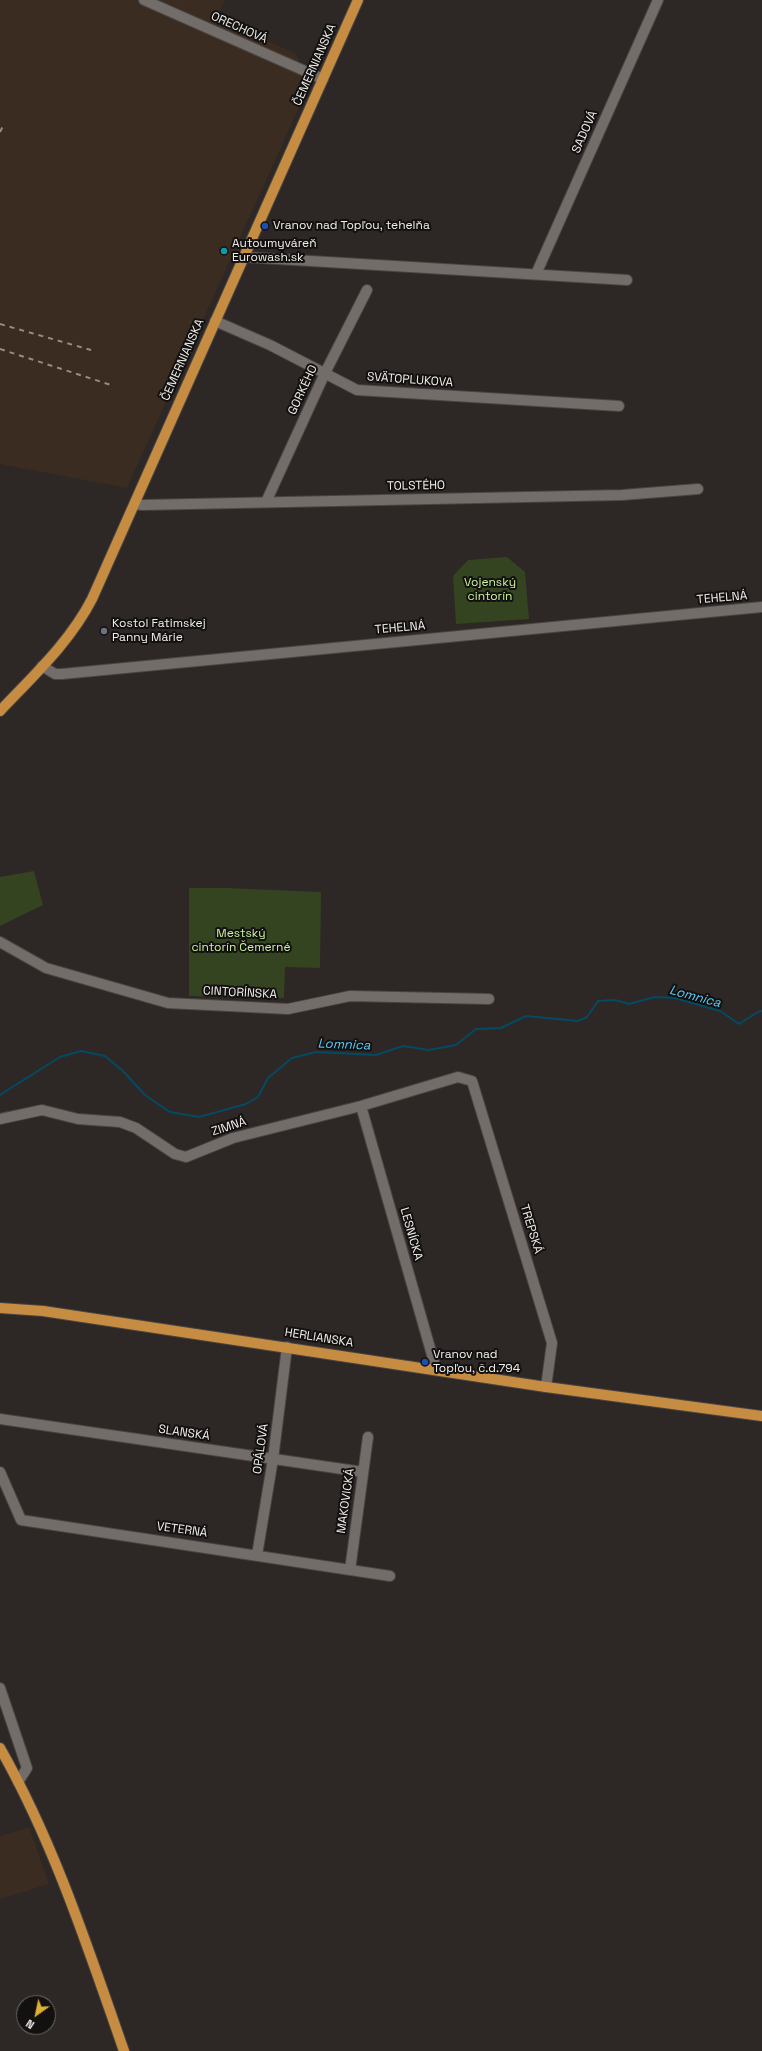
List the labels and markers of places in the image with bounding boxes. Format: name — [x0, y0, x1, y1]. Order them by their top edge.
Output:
place label: Vranov nad Topľou, tehelňa — [273, 219, 430, 233]
marker: Vranov nad Topľou, tehelňa — [260, 221, 270, 231]
place label: Autoumyváreň Eurowash.sk — [232, 237, 316, 265]
marker: Autoumyváreň Eurowash.sk — [219, 246, 229, 256]
place label: Kostol Fatimskej Panny Márie — [112, 617, 206, 645]
marker: Kostol Fatimskej Panny Márie — [99, 626, 109, 636]
place label: Vranov nad Topľou, č.d.794 — [433, 1348, 520, 1376]
marker: Vranov nad Topľou, č.d.794 — [420, 1357, 430, 1367]

